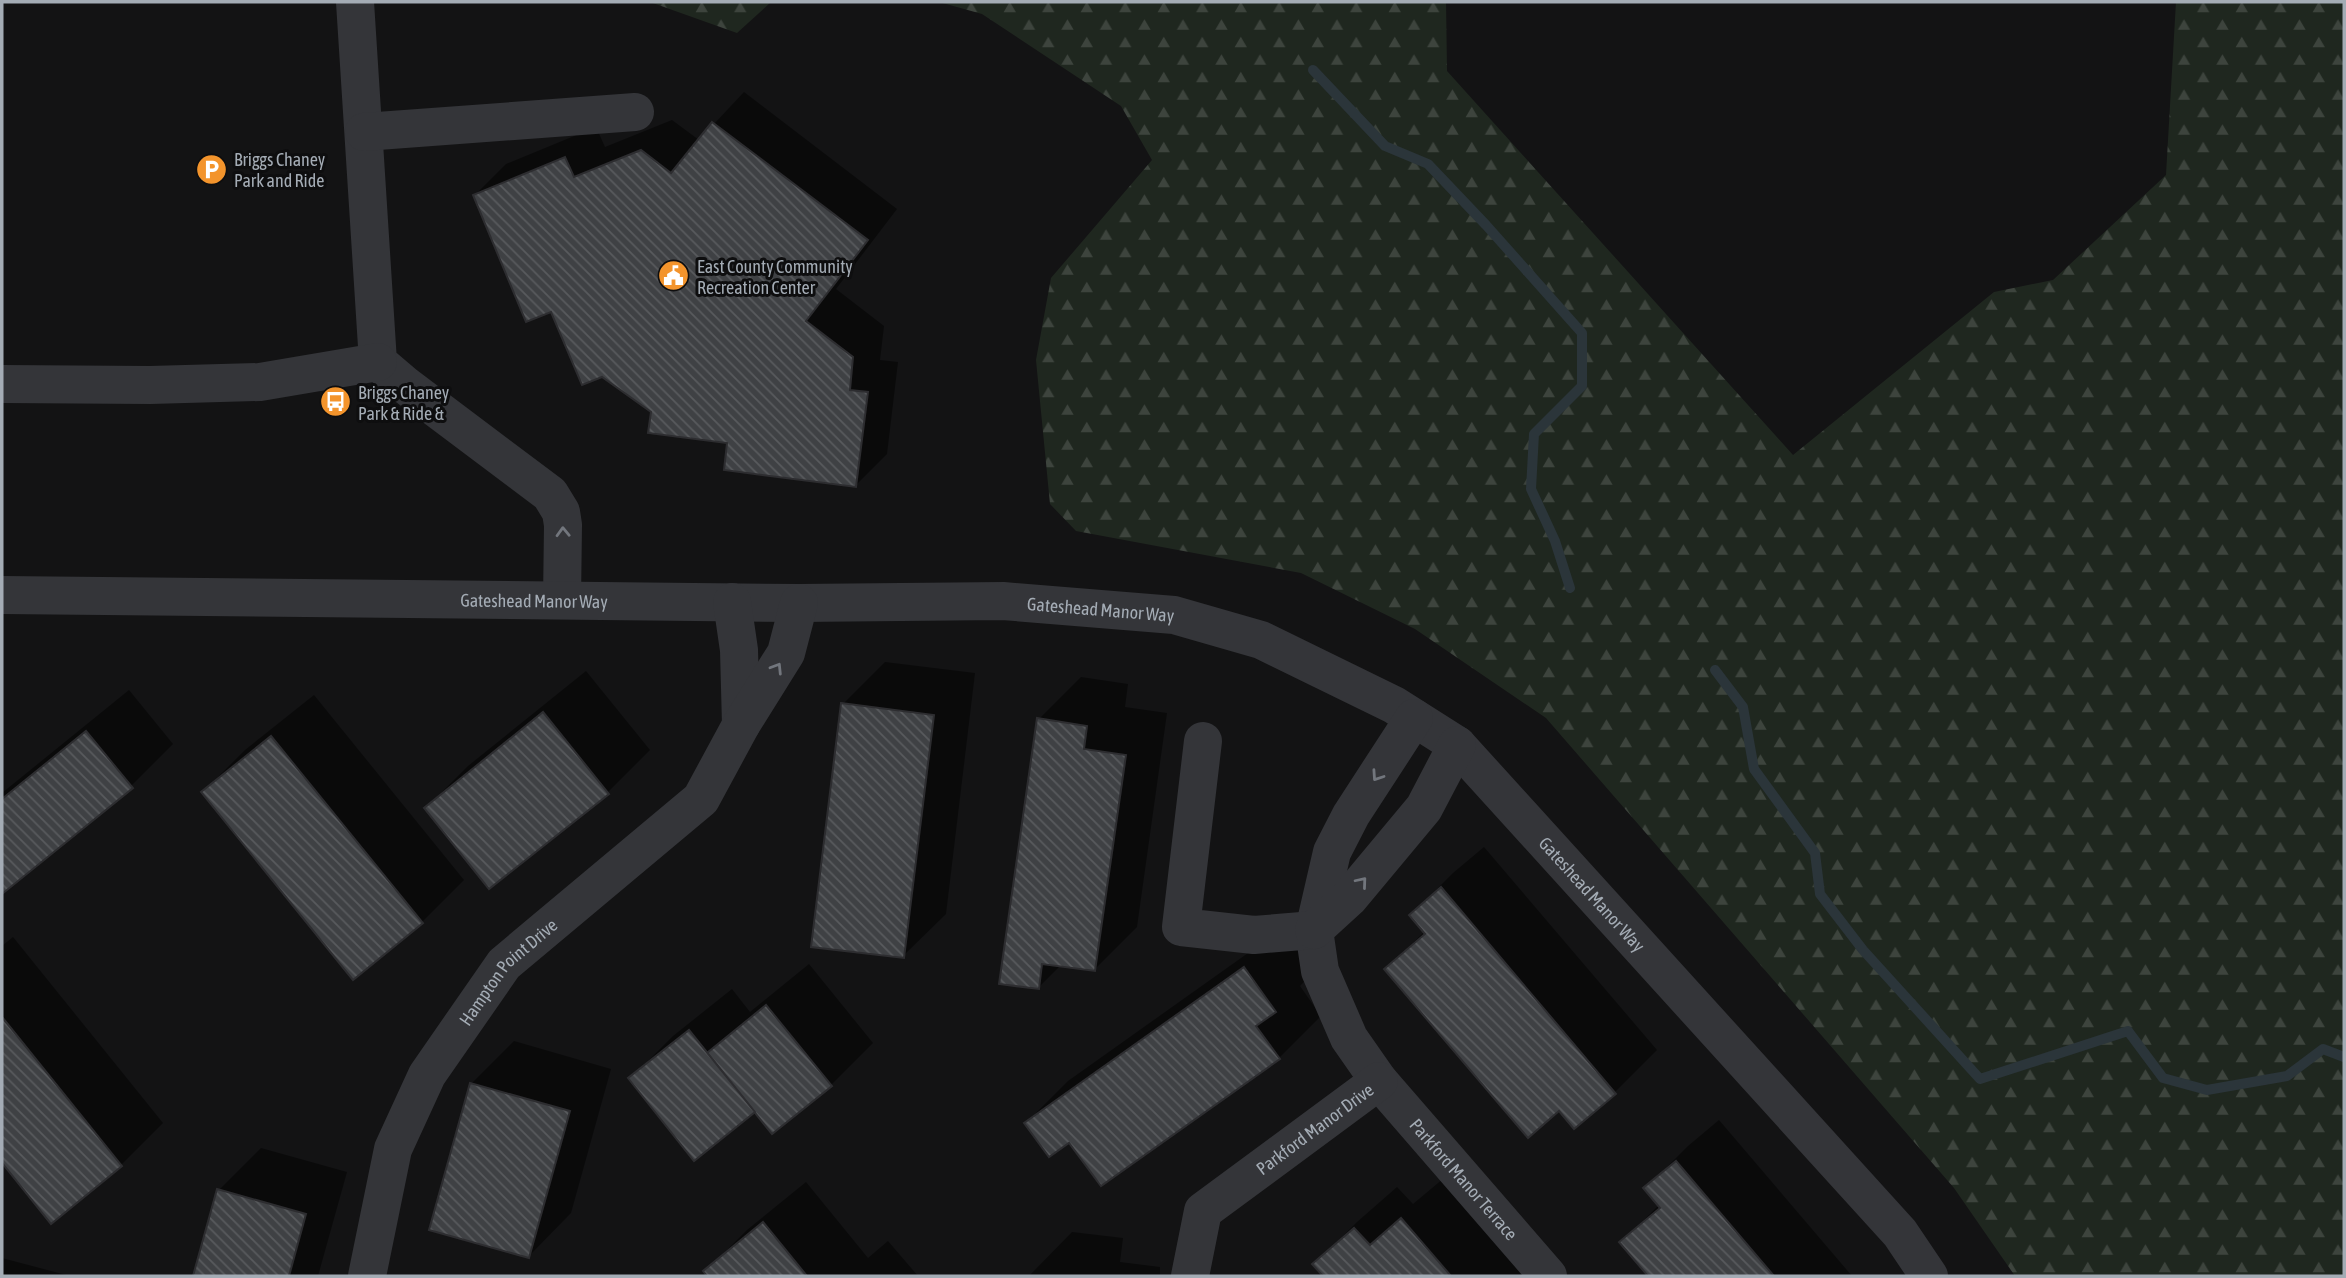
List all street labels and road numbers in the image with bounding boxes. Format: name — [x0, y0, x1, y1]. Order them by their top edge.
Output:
street label: Gateshead Manor Way — [460, 589, 608, 612]
street label: Gateshead Manor Way — [1026, 593, 1175, 625]
street label: Gateshead Manor Way — [1535, 832, 1650, 956]
street label: Hampton Point Drive — [454, 914, 561, 1029]
street label: Parkford Manor Drive — [1252, 1078, 1377, 1179]
street label: Parkford Manor Terrace — [1406, 1114, 1522, 1244]

